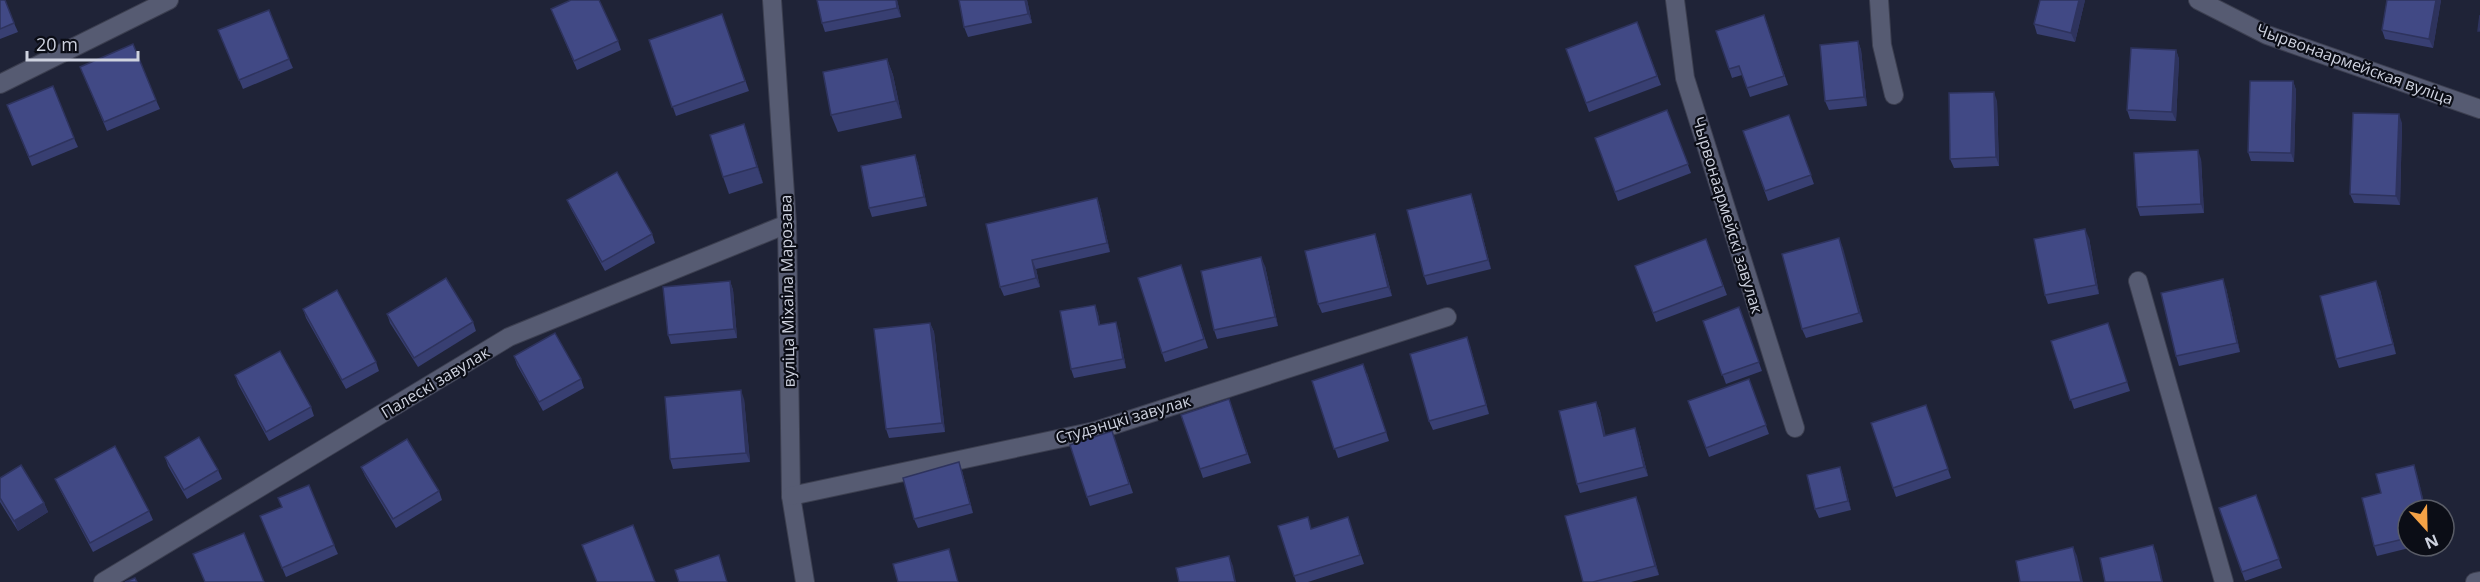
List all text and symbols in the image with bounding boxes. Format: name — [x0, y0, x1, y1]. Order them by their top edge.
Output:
street label: Чырвонаармейская вуліца — [2254, 18, 2456, 110]
scale bar — [27, 24, 138, 62]
text: 20 m — [36, 32, 78, 56]
street label: Чырвонаармейскі завулак — [1688, 114, 1769, 317]
street label: вуліца Міхаіла Марозава — [774, 194, 800, 388]
street label: Палескі завулак — [377, 341, 494, 423]
street label: Студэнцкі завулак — [1053, 389, 1194, 449]
north arrow — [2396, 498, 2456, 558]
text: N — [2421, 529, 2442, 555]

